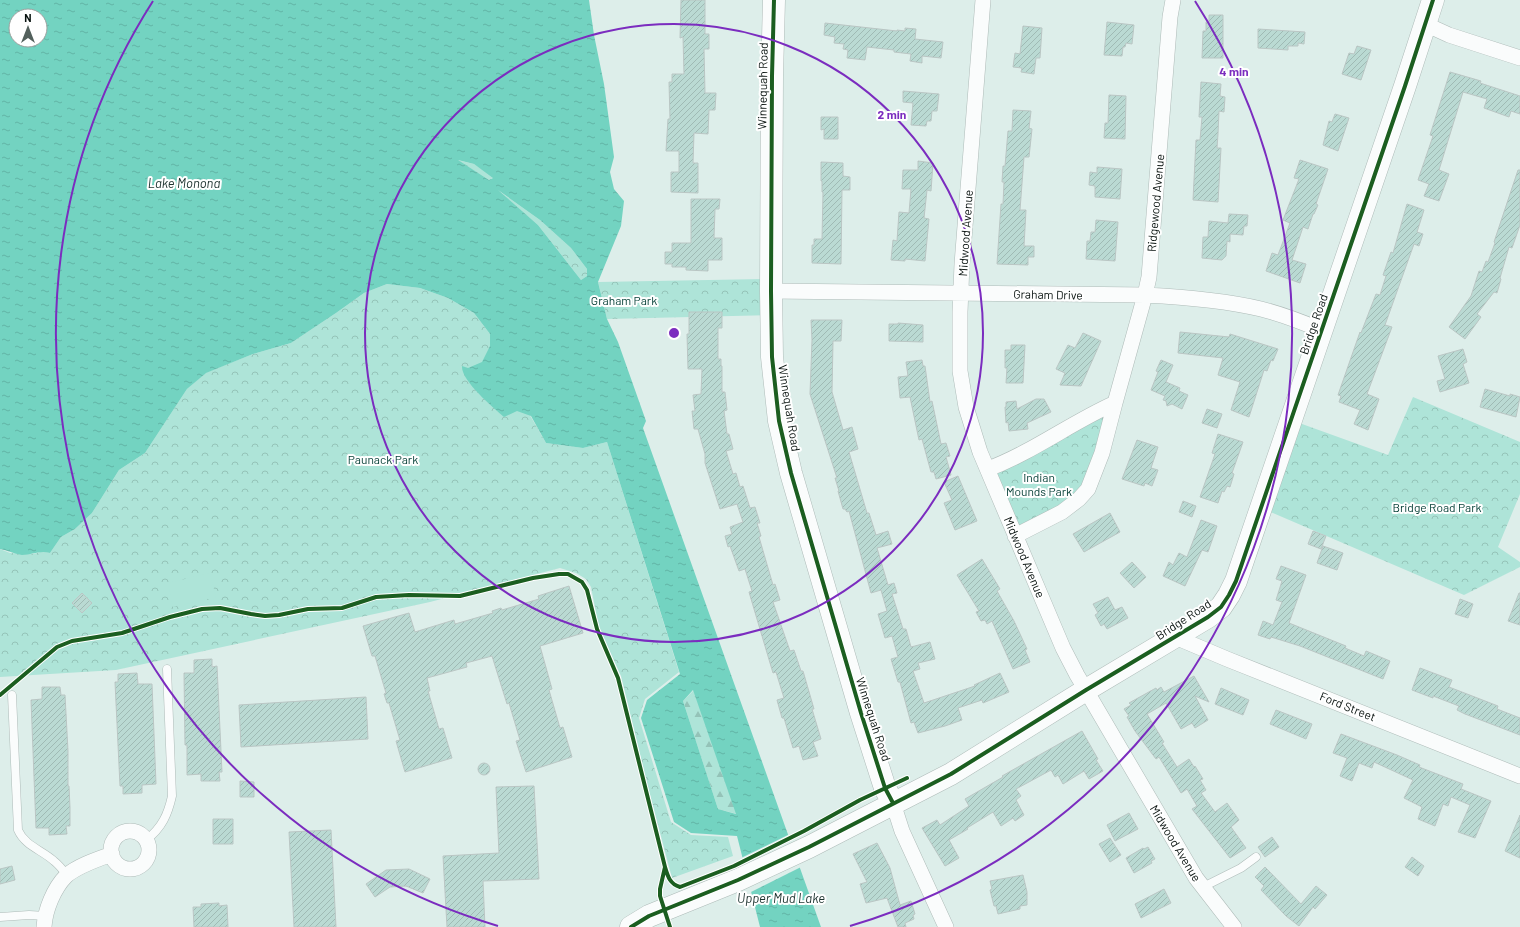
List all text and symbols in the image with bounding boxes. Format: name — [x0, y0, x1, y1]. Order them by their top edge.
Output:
north arrow — [8, 8, 48, 48]
text: N — [24, 11, 32, 24]
street label: Winnequah Road — [754, 42, 770, 130]
text: 4 min — [1219, 64, 1249, 78]
text: 2 min — [878, 107, 906, 121]
street label: Ridgewood Avenue — [1144, 153, 1166, 253]
water label: Lake Monona — [148, 175, 220, 191]
street label: Midwood Avenue — [955, 189, 975, 277]
street label: Graham Drive — [1013, 286, 1083, 302]
street label: Bridge Road — [1296, 292, 1330, 356]
park label: Graham Park — [591, 293, 657, 307]
centre of rings — [667, 326, 681, 340]
street label: Winnequah Road — [776, 364, 804, 452]
park label: Paunack Park — [348, 452, 418, 466]
park label: Indian Mounds Park — [1006, 470, 1072, 498]
park label: Bridge Road Park — [1392, 500, 1482, 514]
street label: Midwood Avenue — [1002, 514, 1048, 600]
street label: Bridge Road — [1153, 596, 1213, 642]
street label: Winnequah Road — [854, 675, 894, 763]
street label: Ford Street — [1318, 688, 1378, 724]
street label: Midwood Avenue — [1148, 802, 1204, 884]
water label: Upper Mud Lake — [737, 890, 825, 906]

